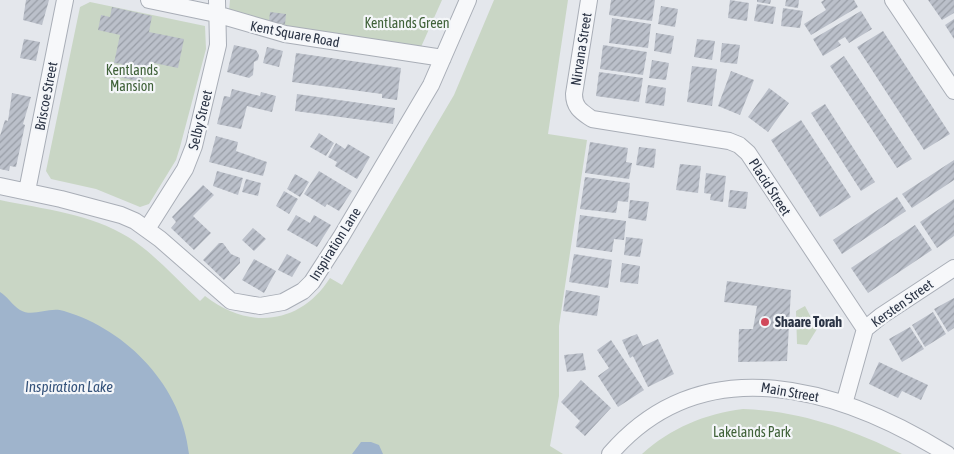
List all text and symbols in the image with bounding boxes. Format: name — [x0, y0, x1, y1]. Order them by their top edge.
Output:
street label: Nirvana Street — [567, 11, 595, 87]
park label: Kentlands Green — [364, 15, 450, 31]
street label: Kent Square Road — [249, 18, 341, 50]
street label: Briscoe Street — [31, 60, 61, 132]
park label: Kentlands Mansion — [106, 62, 158, 94]
street label: Selby Street — [185, 89, 215, 151]
street label: Placid Street — [746, 155, 794, 219]
street label: Inspiration Lane — [306, 205, 364, 283]
street label: Kersten Street — [868, 276, 936, 330]
place label: Shaare Torah — [775, 314, 842, 330]
marker: Shaare Torah — [759, 316, 771, 328]
water label: Inspiration Lake — [25, 378, 113, 395]
street label: Main Street — [760, 379, 820, 405]
park label: Lakelands Park — [713, 424, 791, 440]

